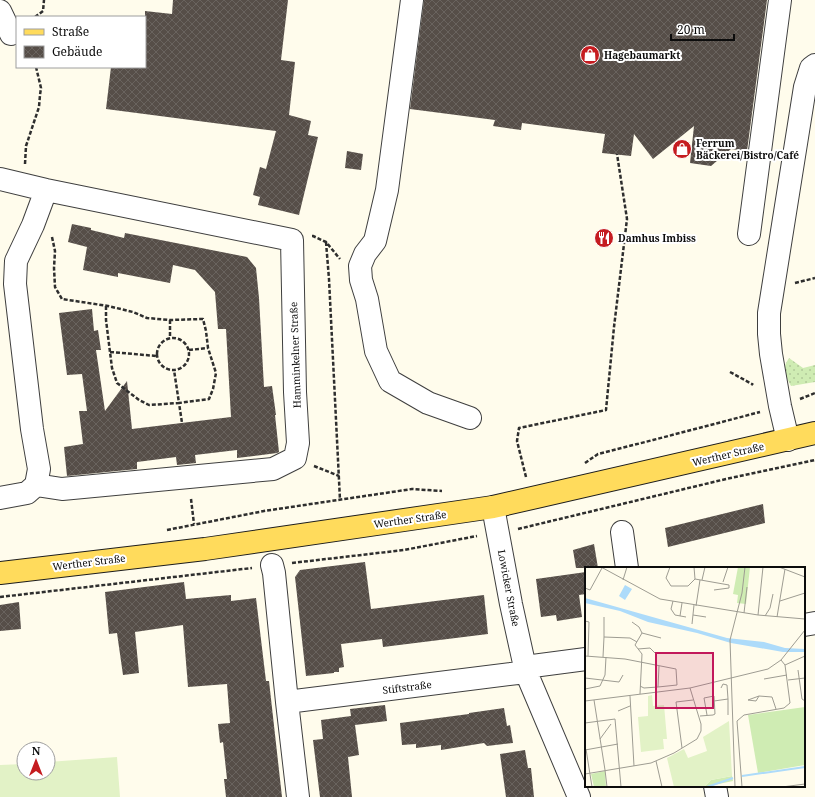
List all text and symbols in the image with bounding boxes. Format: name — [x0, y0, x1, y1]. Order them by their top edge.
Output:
legend — [16, 16, 146, 68]
scale bar — [671, 16, 734, 42]
text: 20 m — [677, 21, 705, 38]
text: Straße — [52, 23, 89, 40]
text: Gebäude — [52, 43, 103, 60]
shop icon: Hagebaumarkt — [579, 44, 601, 66]
place label: Hagebaumarkt — [604, 48, 680, 62]
place label: Ferrum Bäckerei/Bistro/Café — [696, 136, 799, 162]
shop icon: Ferrum Bäckerei/Bistro/Café — [671, 138, 693, 160]
restaurant icon: Damhus Imbiss — [593, 227, 615, 249]
place label: Damhus Imbiss — [618, 231, 696, 245]
street label: Hamminkelner Straße — [286, 302, 304, 408]
street label: Werther Straße — [691, 439, 765, 469]
street label: Werther Straße — [373, 507, 447, 531]
street label: Lowicker Straße — [495, 548, 523, 628]
street label: Werther Straße — [52, 551, 126, 573]
inset map — [585, 567, 805, 787]
street label: Stiftstraße — [382, 677, 432, 697]
north arrow — [16, 741, 56, 781]
text: N — [32, 743, 41, 758]

